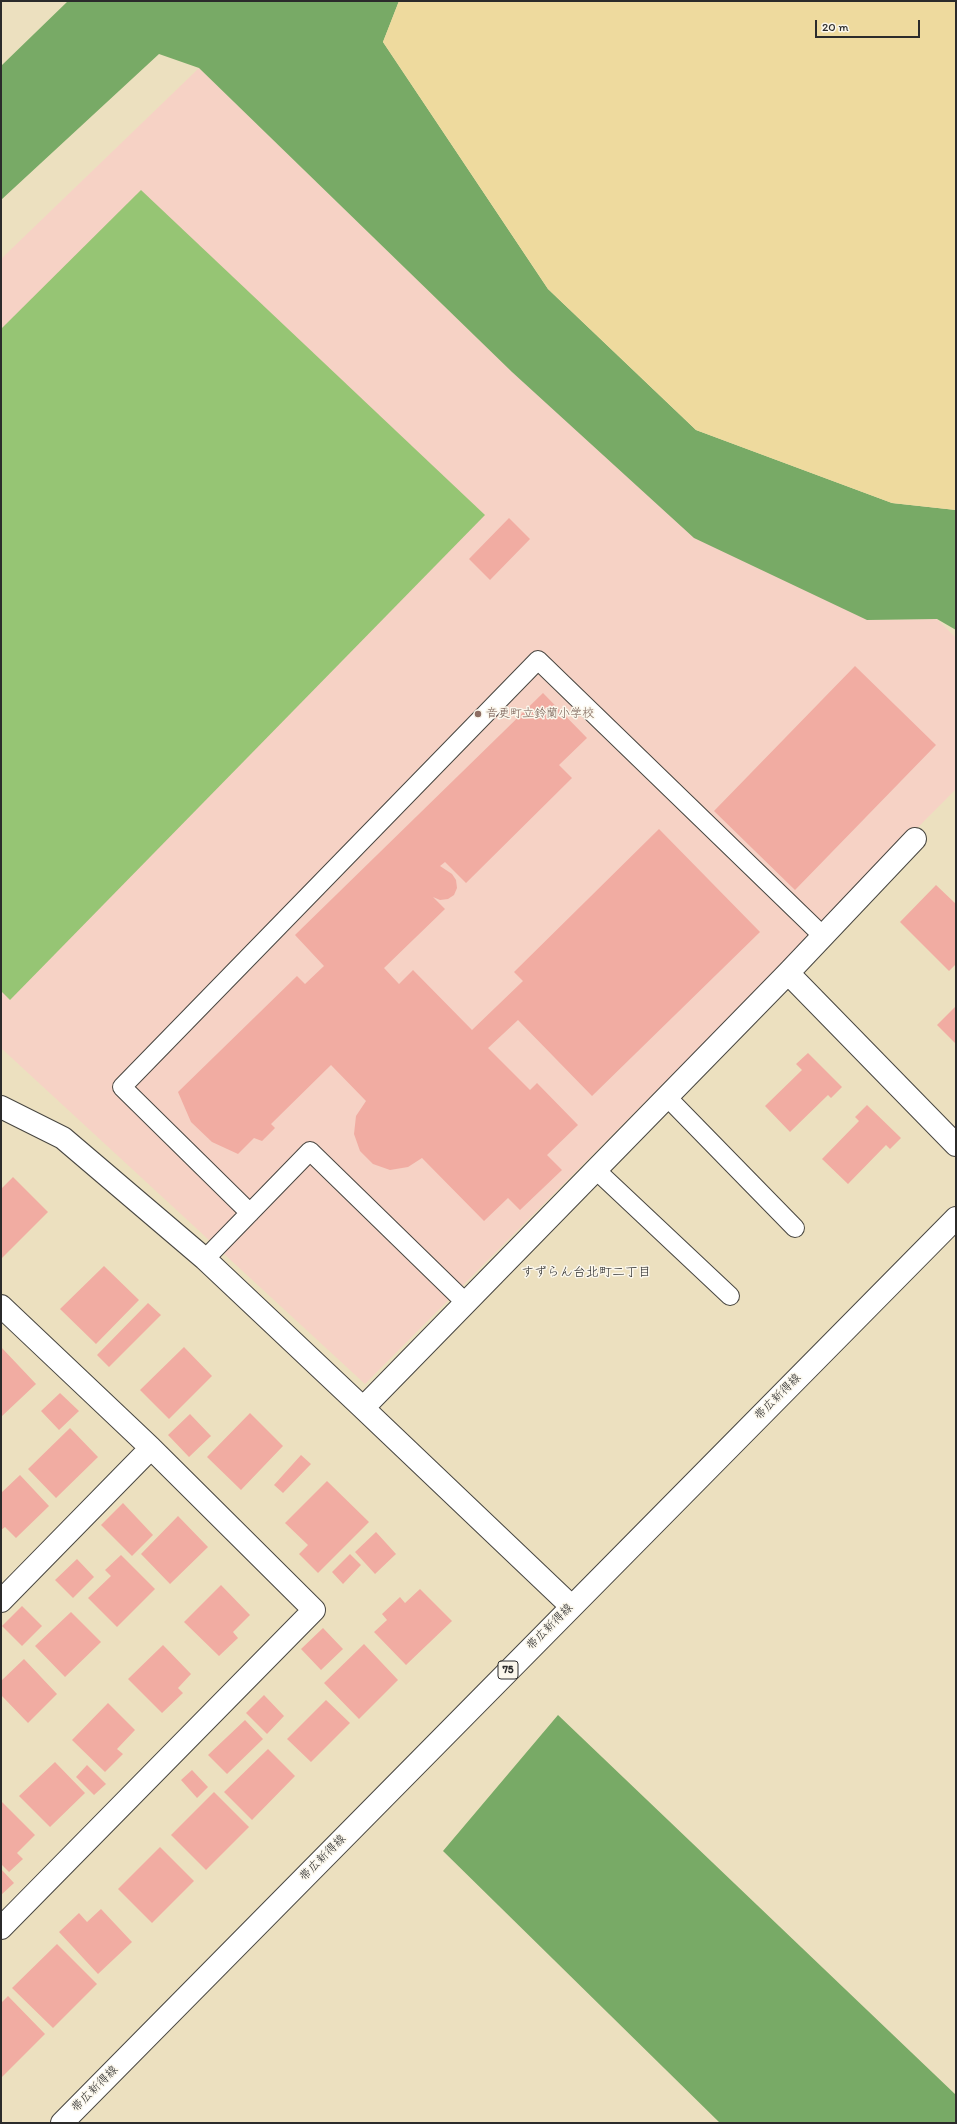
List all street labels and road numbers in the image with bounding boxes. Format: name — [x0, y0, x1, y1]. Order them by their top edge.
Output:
street label: 帯広新得線 — [752, 1371, 804, 1423]
street label: 帯広新得線 — [524, 1601, 576, 1653]
road number: 75 — [498, 1661, 518, 1679]
street label: 帯広新得線 — [297, 1832, 349, 1884]
street label: 帯広新得線 — [69, 2063, 121, 2115]

